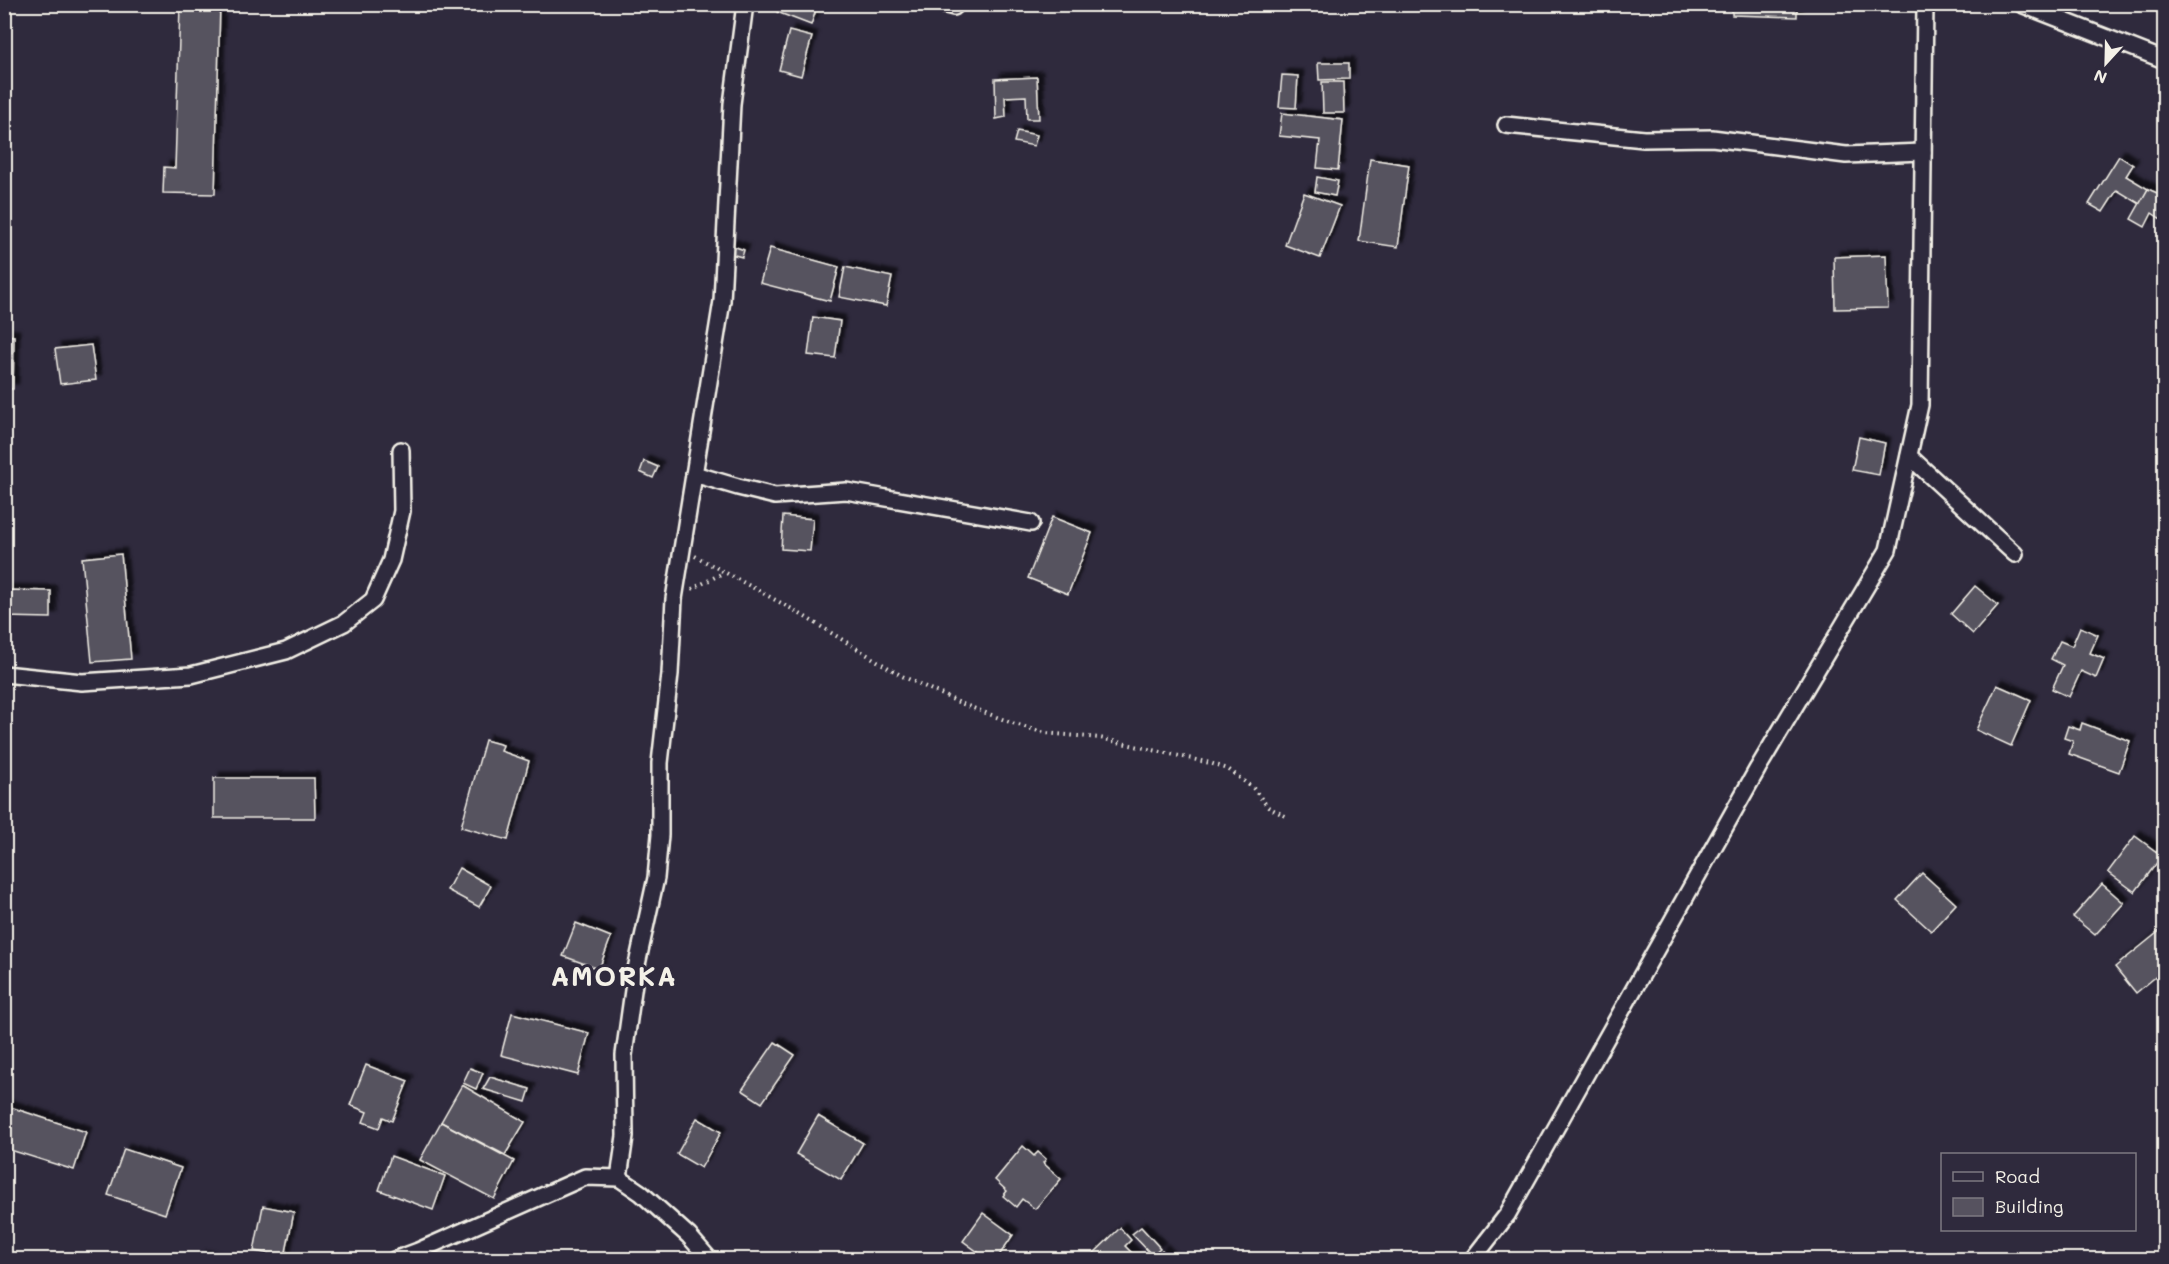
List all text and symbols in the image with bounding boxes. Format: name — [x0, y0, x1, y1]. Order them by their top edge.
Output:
north arrow — [2076, 33, 2136, 93]
text: N — [2091, 65, 2110, 89]
district label: AMORKA — [551, 958, 677, 993]
legend — [1941, 1153, 2136, 1231]
text: Road — [1995, 1164, 2040, 1188]
text: Building — [1995, 1194, 2063, 1218]

